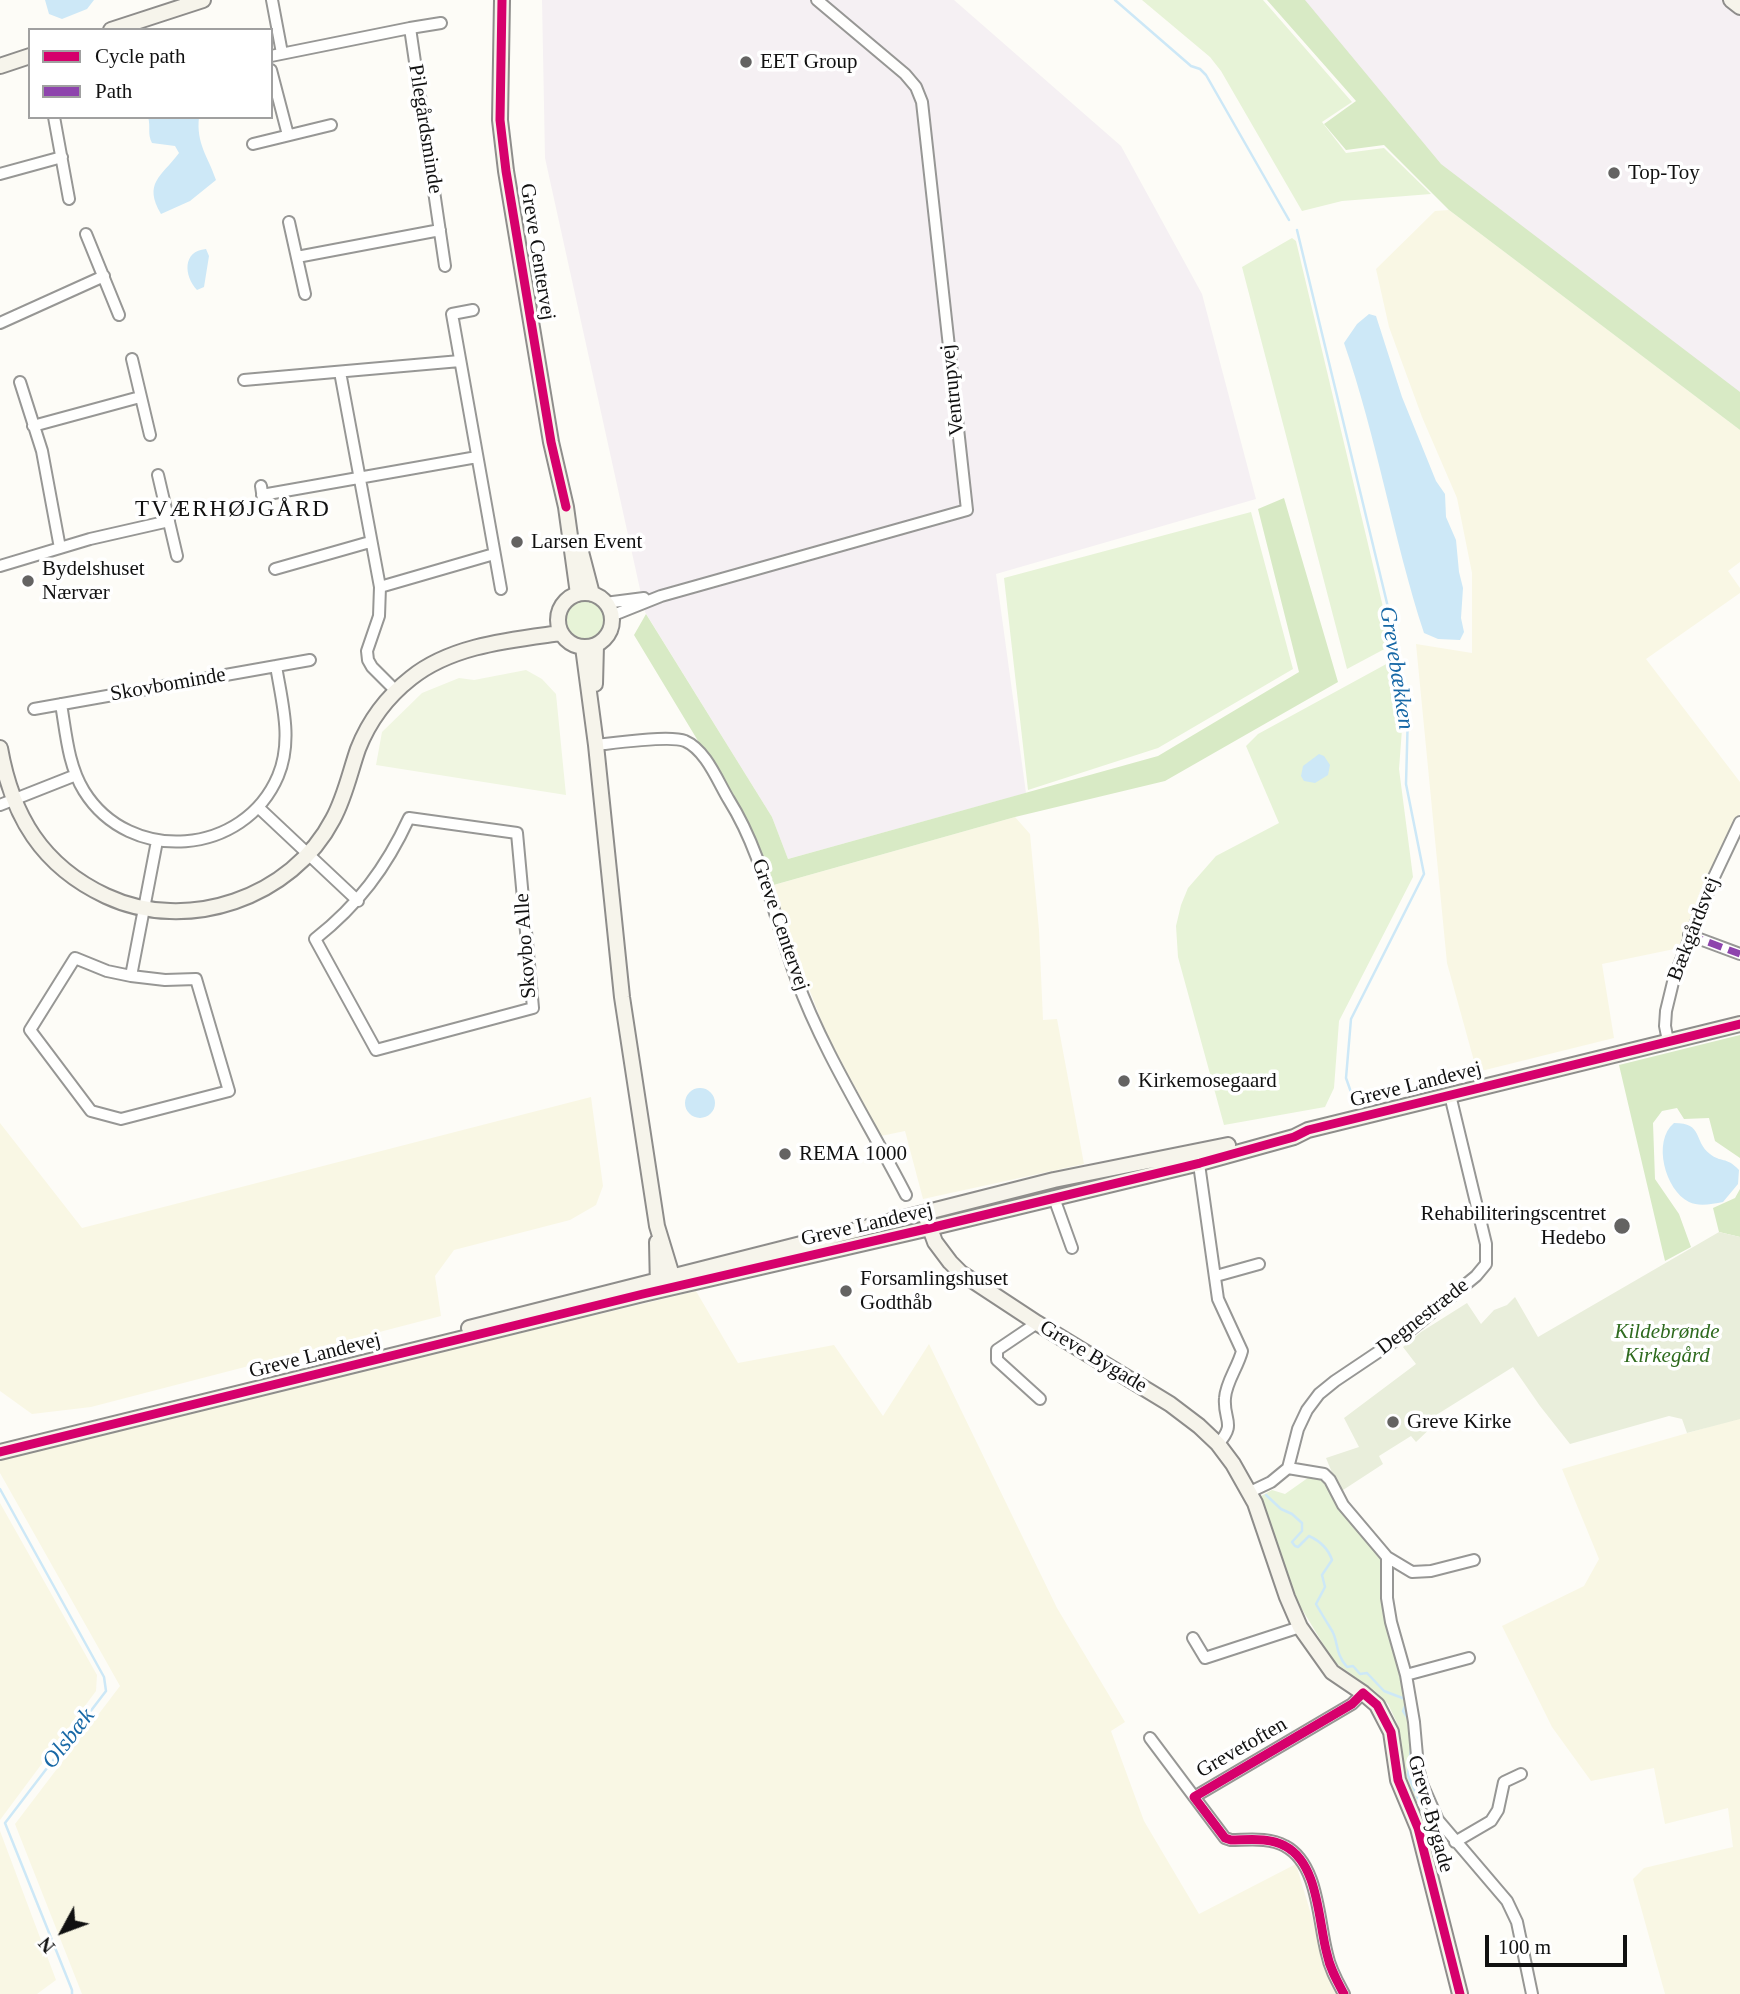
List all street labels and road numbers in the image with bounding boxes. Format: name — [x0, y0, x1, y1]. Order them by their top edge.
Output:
street label: Pilegårdsminde — [402, 63, 448, 195]
street label: Greve Centervej — [514, 182, 560, 322]
street label: Ventrupvej — [936, 343, 970, 437]
street label: Skovbominde — [108, 662, 228, 708]
street label: Greve Centervej — [746, 856, 814, 994]
street label: Bækgårdsvej — [1663, 873, 1725, 985]
street label: Skovbo Alle — [510, 892, 542, 1000]
street label: Greve Landevej — [1348, 1056, 1484, 1114]
street label: Greve Landevej — [799, 1198, 935, 1252]
street label: Degnestræde — [1372, 1273, 1474, 1361]
street label: Greve Bygade — [1035, 1315, 1151, 1399]
street label: Greve Landevej — [247, 1327, 383, 1385]
street label: Grevetoften — [1192, 1712, 1292, 1784]
street label: Greve Bygade — [1401, 1753, 1459, 1875]

